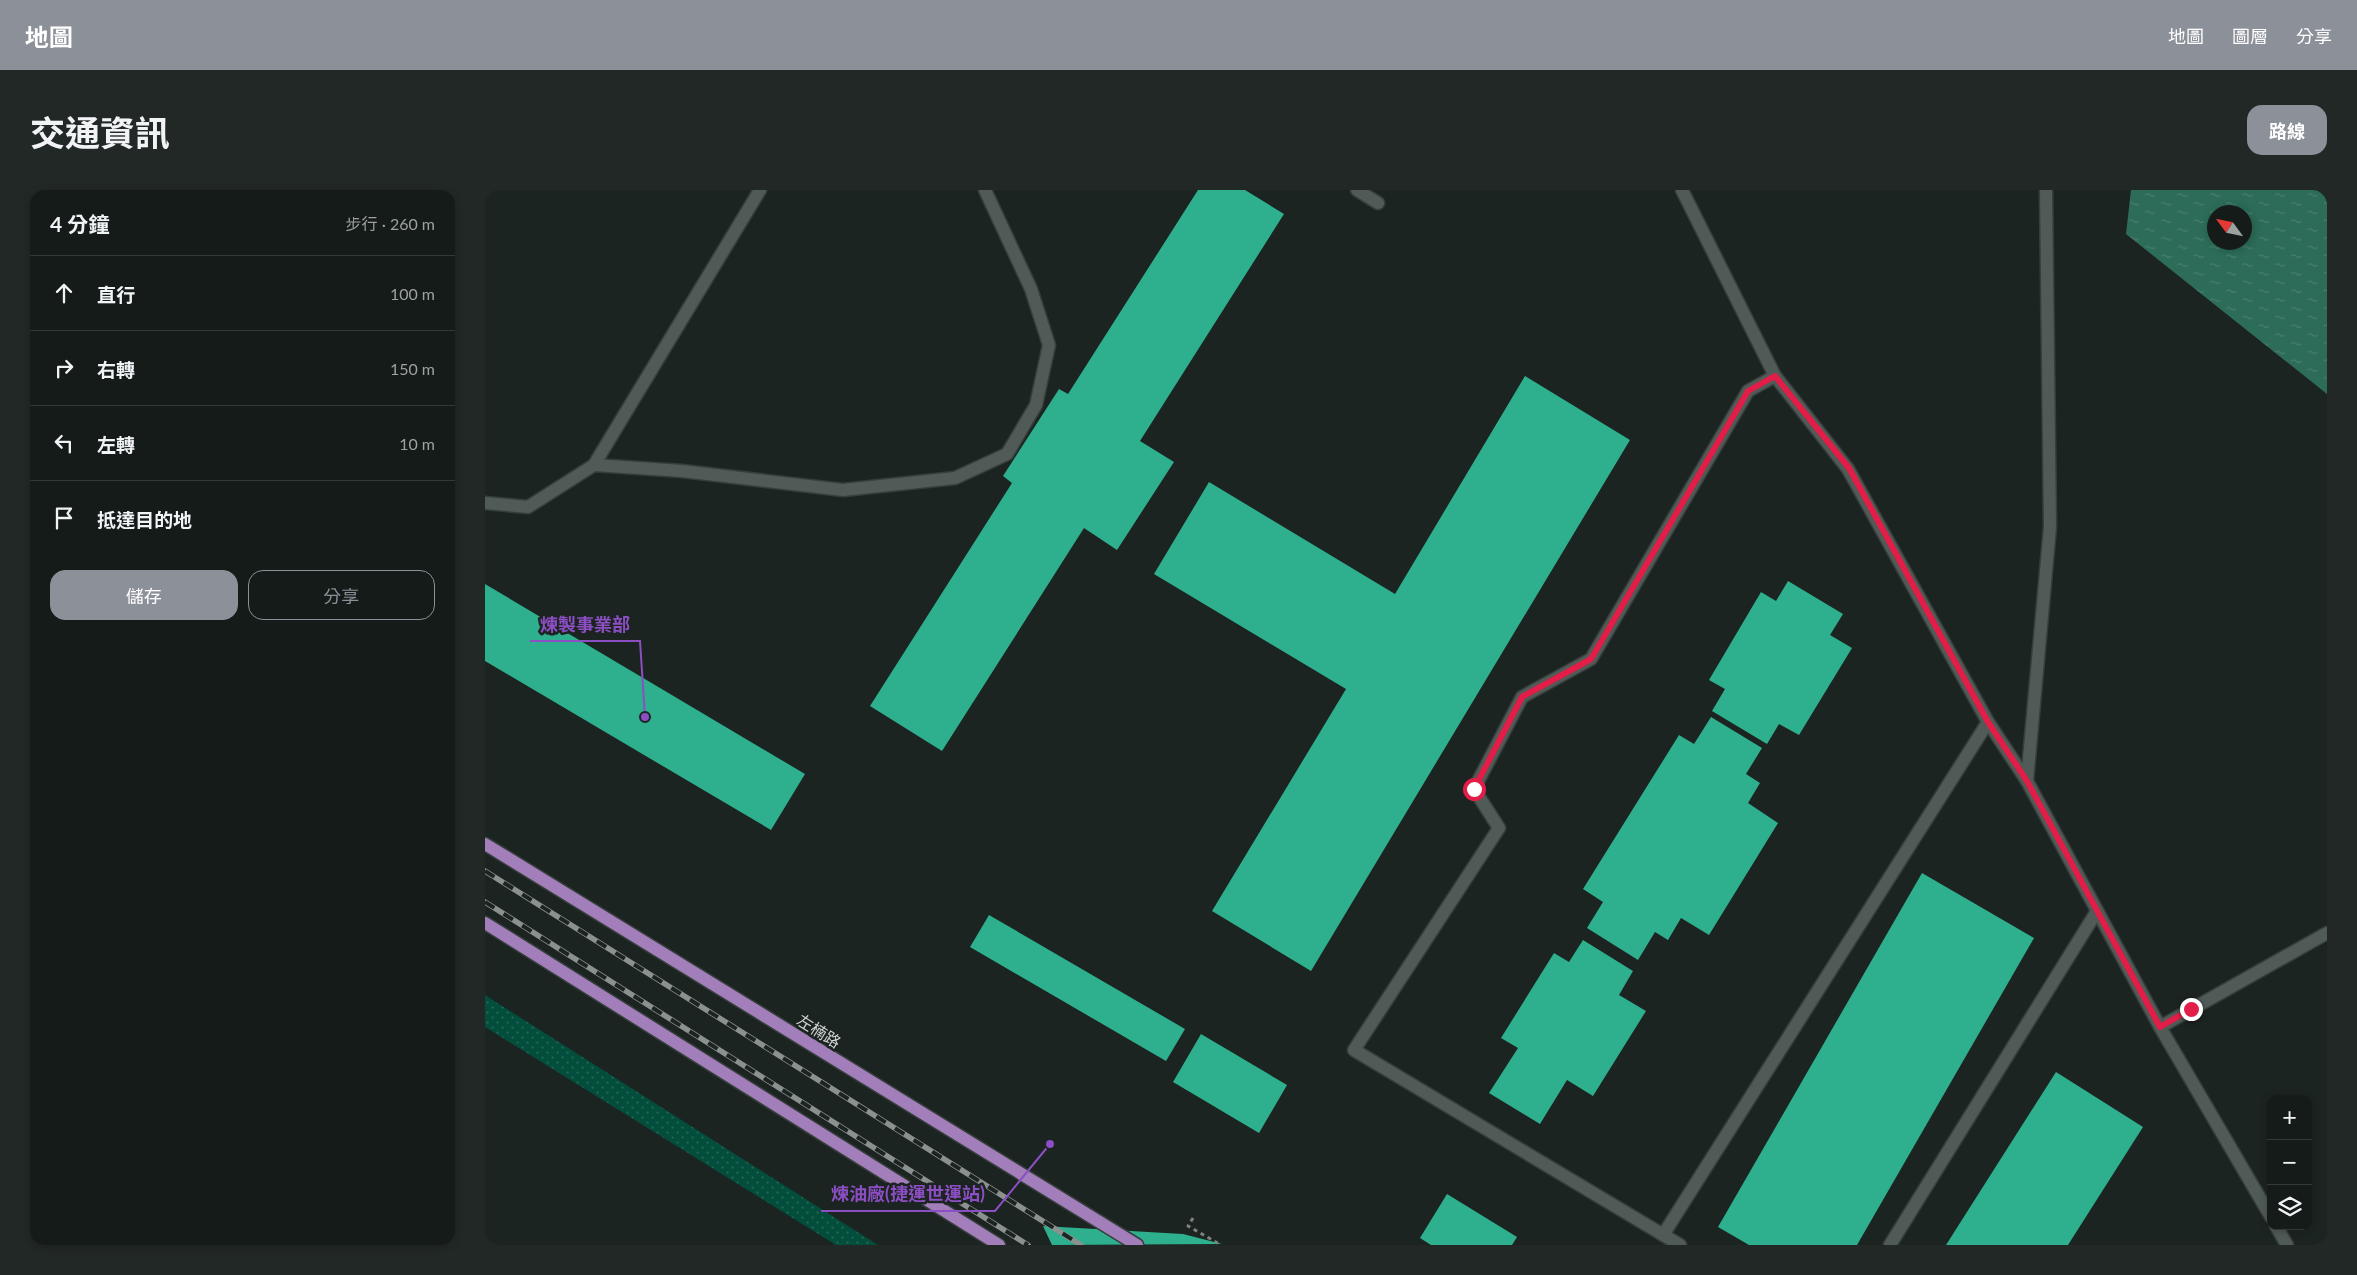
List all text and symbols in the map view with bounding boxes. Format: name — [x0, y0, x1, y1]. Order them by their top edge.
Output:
text: 地圖 — [25, 22, 73, 51]
text: 地圖 — [2168, 25, 2204, 47]
text: 圖層 — [2232, 25, 2268, 47]
text: 分享 — [2296, 25, 2332, 47]
button: 路線 — [2247, 105, 2327, 155]
text: 交通資訊 — [30, 111, 170, 153]
north arrow — [2207, 205, 2252, 250]
text: 4 分鐘 — [50, 211, 109, 236]
text: 步行 · 260 m — [346, 214, 435, 233]
icon: ahead — [50, 279, 78, 307]
text: 直行 — [97, 283, 135, 306]
text: 100 m — [390, 284, 435, 303]
icon: right — [50, 354, 78, 382]
text: 右轉 — [97, 358, 135, 381]
text: 150 m — [390, 359, 435, 378]
icon: left — [50, 429, 78, 457]
text: 左轉 — [97, 433, 135, 456]
text: 10 m — [399, 434, 435, 453]
icon: arrive — [50, 504, 78, 532]
text: 抵達目的地 — [97, 508, 192, 531]
button: 儲存 — [50, 570, 238, 620]
button: 分享 — [248, 570, 435, 620]
callout: 煉製事業部 — [530, 608, 640, 641]
text: 煉製事業部 — [540, 613, 630, 635]
route start — [1463, 778, 1486, 801]
route end — [2180, 998, 2203, 1021]
street label: 左楠路 — [794, 1010, 845, 1051]
map controls — [2267, 1095, 2312, 1230]
button: + — [2267, 1095, 2312, 1140]
button: − — [2267, 1140, 2312, 1185]
callout: 煉油廠(捷運世運站) — [821, 1178, 995, 1211]
text: 煉油廠(捷運世運站) — [831, 1182, 985, 1204]
button: layers — [2267, 1185, 2312, 1230]

